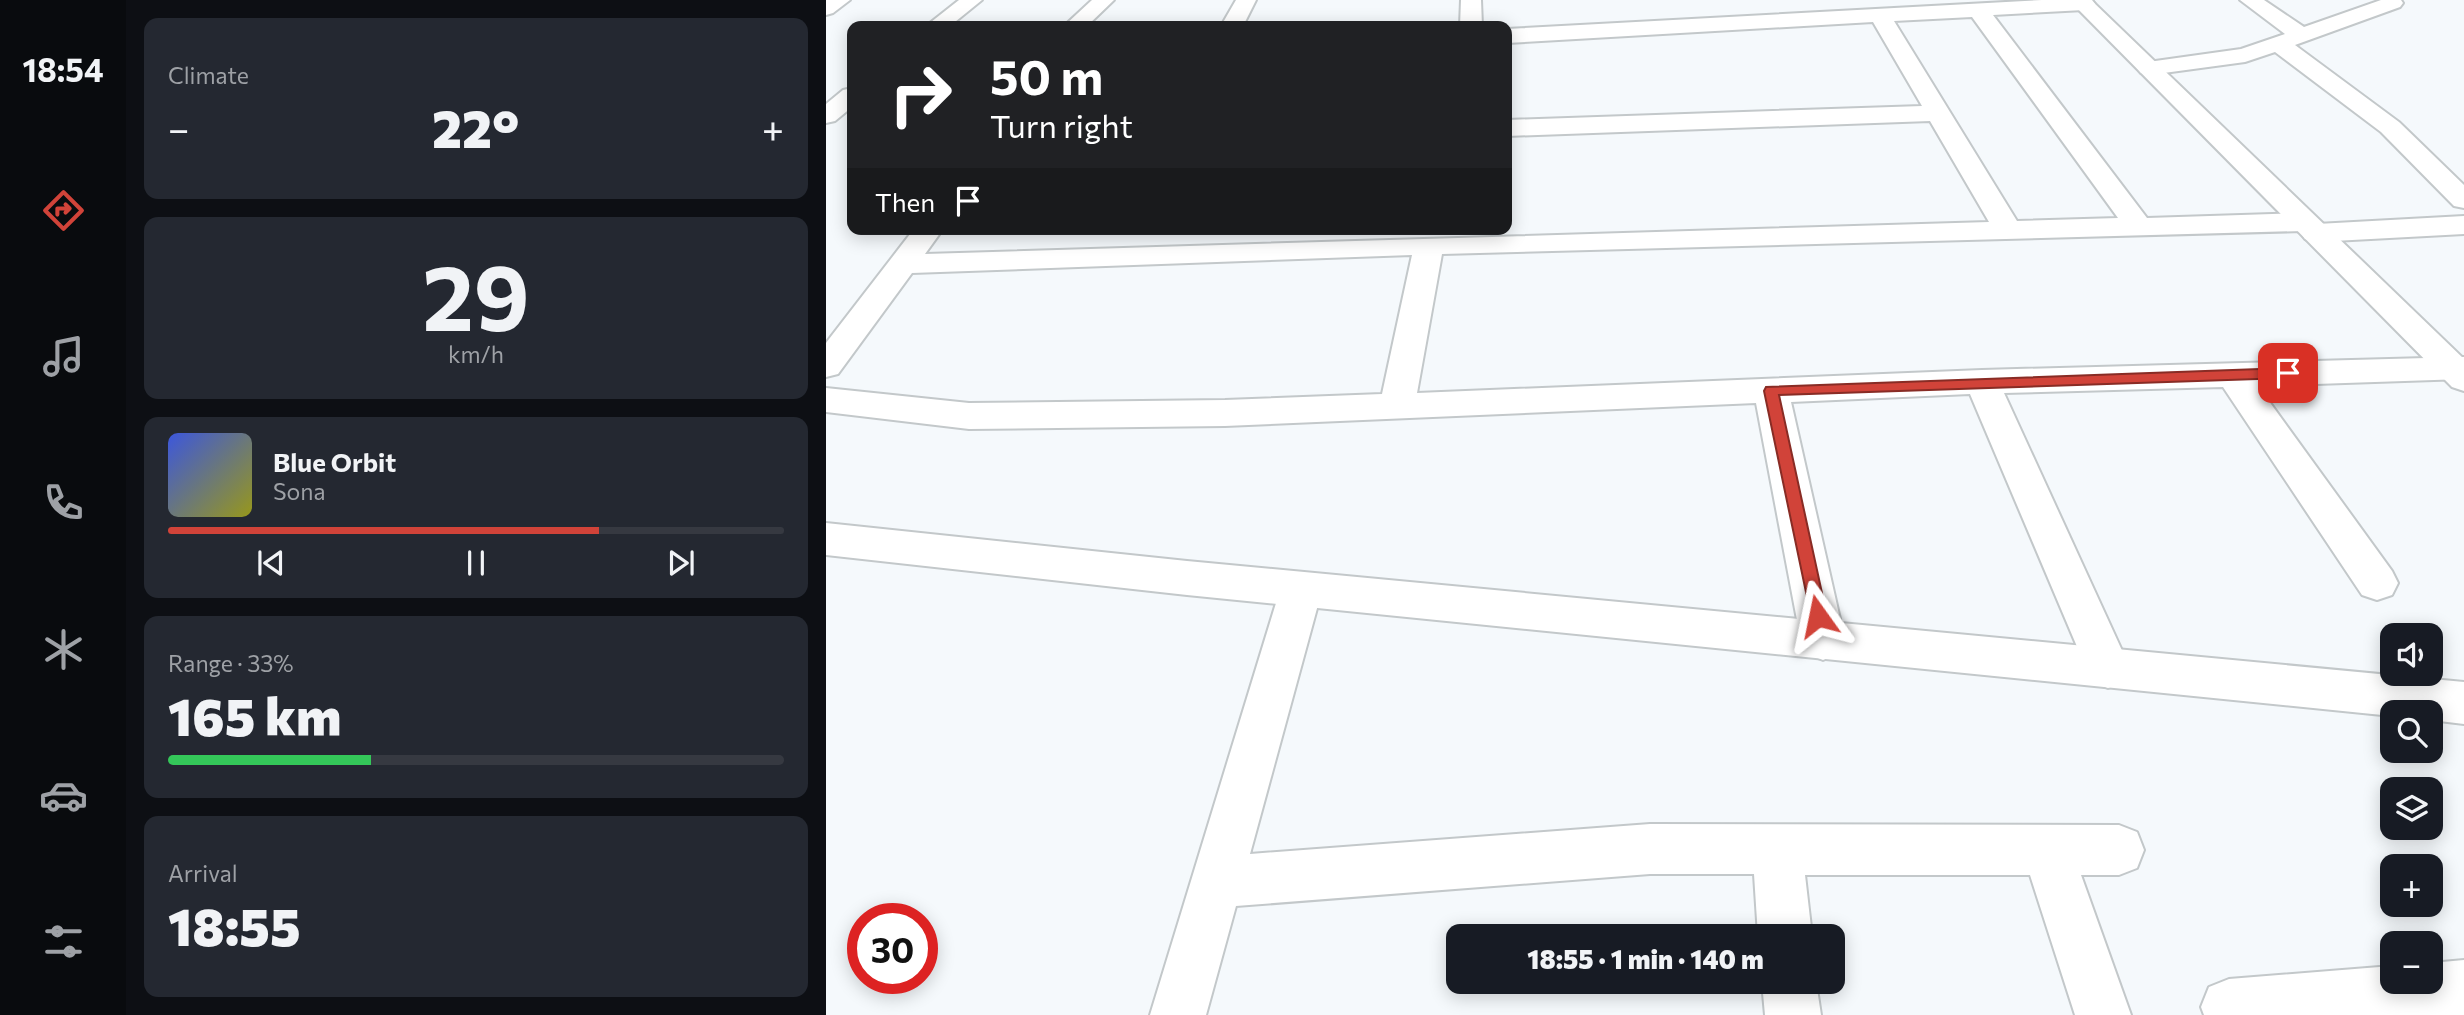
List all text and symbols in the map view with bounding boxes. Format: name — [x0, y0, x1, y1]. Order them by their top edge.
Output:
text: 50 m — [990, 45, 1103, 105]
text: 18:54 — [22, 49, 104, 89]
icon: right — [875, 49, 966, 140]
text: Climate — [168, 61, 249, 89]
text: 22° — [432, 95, 519, 159]
text: − — [168, 104, 190, 151]
text: + — [762, 104, 784, 151]
text: Turn right — [990, 105, 1133, 145]
icon: arrive — [949, 182, 987, 220]
icon: directions — [39, 186, 88, 235]
text: Then — [875, 186, 935, 217]
text: 29 — [422, 238, 530, 350]
icon: music — [39, 332, 88, 381]
text: km/h — [448, 340, 504, 368]
pin — [2258, 343, 2318, 403]
icon: arrive — [2269, 354, 2307, 392]
text: Blue Orbit — [273, 446, 396, 477]
text: Sona — [273, 477, 325, 505]
icon: phone — [39, 478, 88, 527]
icon: previous — [252, 544, 290, 582]
icon: pause — [457, 544, 495, 582]
icon: next — [662, 544, 700, 582]
position arrow — [1781, 579, 1855, 653]
map controls — [2380, 623, 2443, 994]
button: sound — [2380, 623, 2443, 686]
icon: climate — [39, 625, 88, 674]
text: Range · 33% — [168, 649, 294, 677]
text: 165 km — [168, 683, 341, 747]
button: search — [2380, 700, 2443, 763]
icon: car — [39, 771, 88, 820]
button: layers — [2380, 777, 2443, 840]
button: + — [2380, 854, 2443, 917]
text: Arrival — [168, 859, 238, 887]
text: 18:55 — [168, 893, 300, 957]
speed limit sign: 30 — [847, 903, 938, 994]
icon: filters — [39, 917, 88, 966]
button: − — [2380, 931, 2443, 994]
text: 18:55 · 1 min · 140 m — [1527, 943, 1764, 974]

